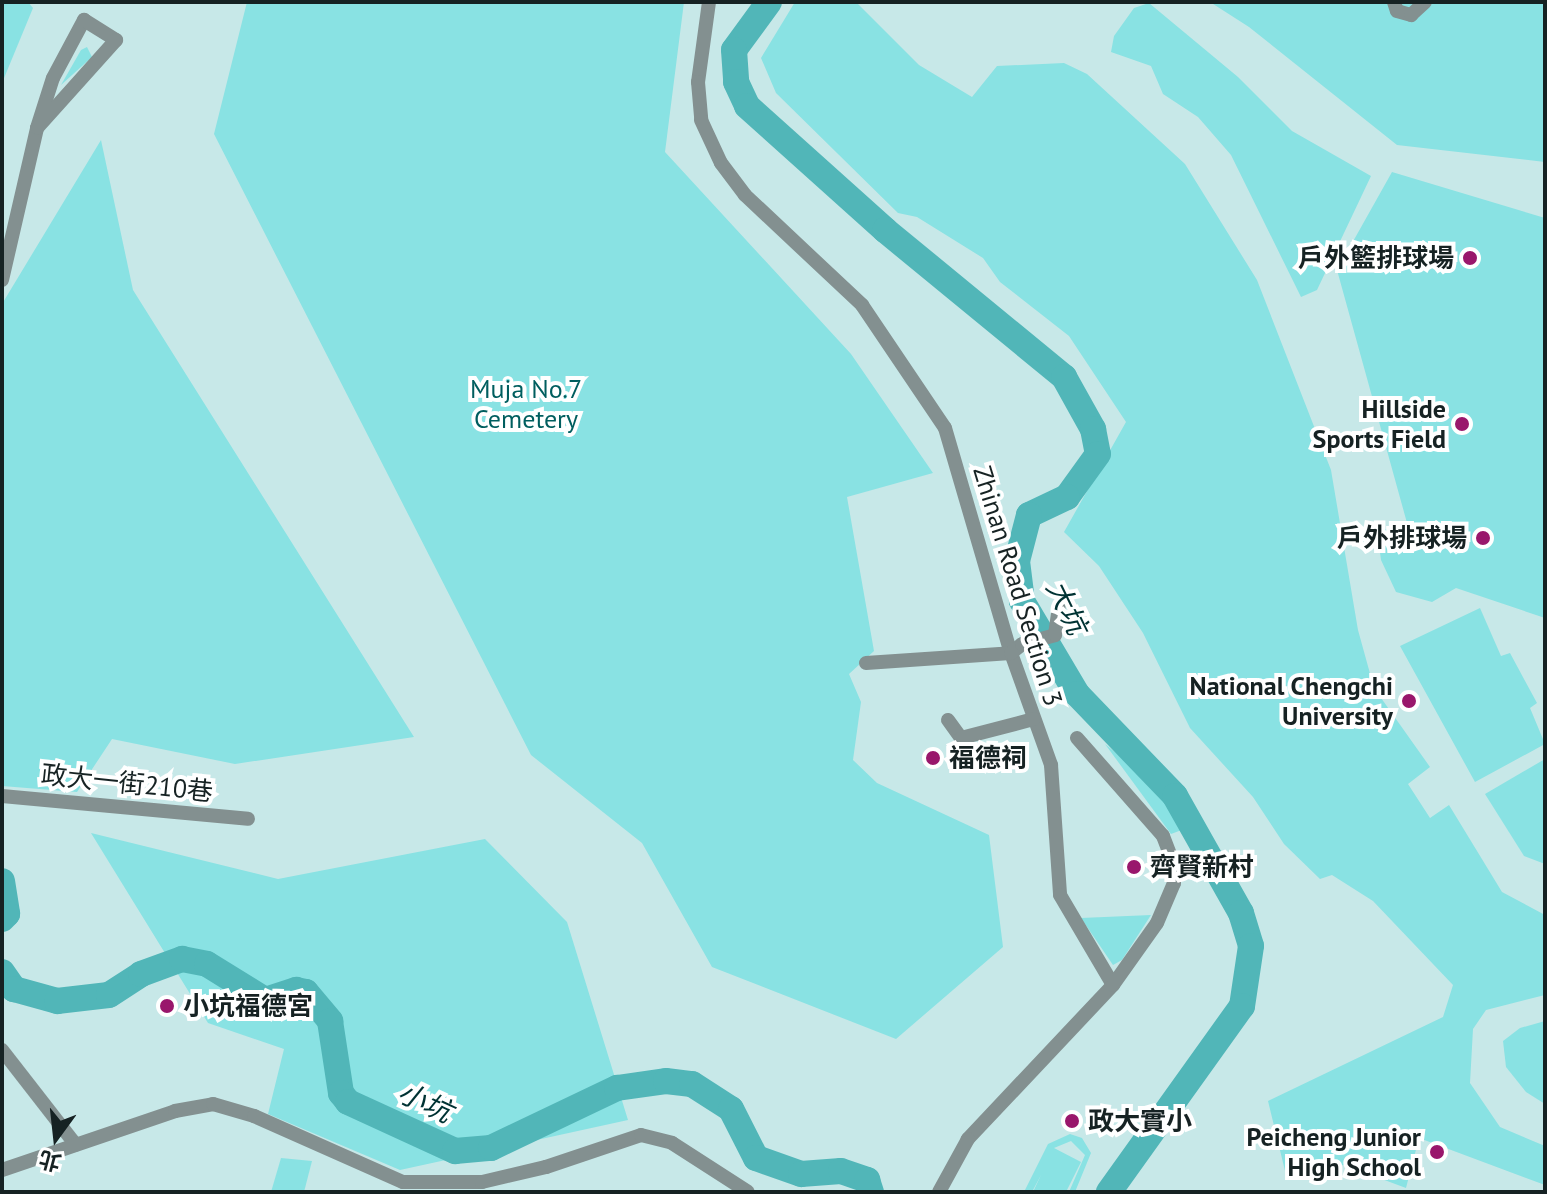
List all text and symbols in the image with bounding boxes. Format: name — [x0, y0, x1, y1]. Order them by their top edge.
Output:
place label: 戶外籃排球場 — [1298, 242, 1454, 274]
marker: 戶外籃排球場 — [1461, 249, 1479, 267]
park label: Muja No.7 Cemetery — [470, 373, 582, 434]
place label: Hillside Sports Field — [1313, 393, 1446, 454]
marker: Hillside Sports Field — [1453, 415, 1471, 433]
street label: Zhinan Road Section 3 — [967, 462, 1069, 710]
place label: 戶外排球場 — [1337, 522, 1467, 554]
marker: 戶外排球場 — [1474, 529, 1492, 547]
water label: 大坑 — [1040, 574, 1094, 640]
place label: National Chengchi University — [1189, 670, 1393, 732]
marker: National Chengchi University — [1400, 692, 1418, 710]
place label: 福德祠 — [949, 742, 1027, 774]
marker: 福德祠 — [924, 749, 942, 767]
street label: 政大一街210巷 — [40, 758, 214, 808]
place label: 齊賢新村 — [1150, 851, 1254, 883]
marker: 齊賢新村 — [1125, 858, 1143, 876]
place label: 小坑福德宮 — [183, 990, 313, 1022]
marker: 小坑福德宮 — [158, 997, 176, 1015]
water label: 小坑 — [393, 1075, 457, 1129]
north arrow — [16, 1098, 96, 1178]
place label: 政大實小 — [1088, 1105, 1192, 1137]
marker: 政大實小 — [1063, 1112, 1081, 1130]
place label: Peicheng Junior High School — [1247, 1121, 1421, 1182]
marker: Peicheng Junior High School — [1428, 1143, 1446, 1161]
text: 北 — [36, 1145, 64, 1178]

